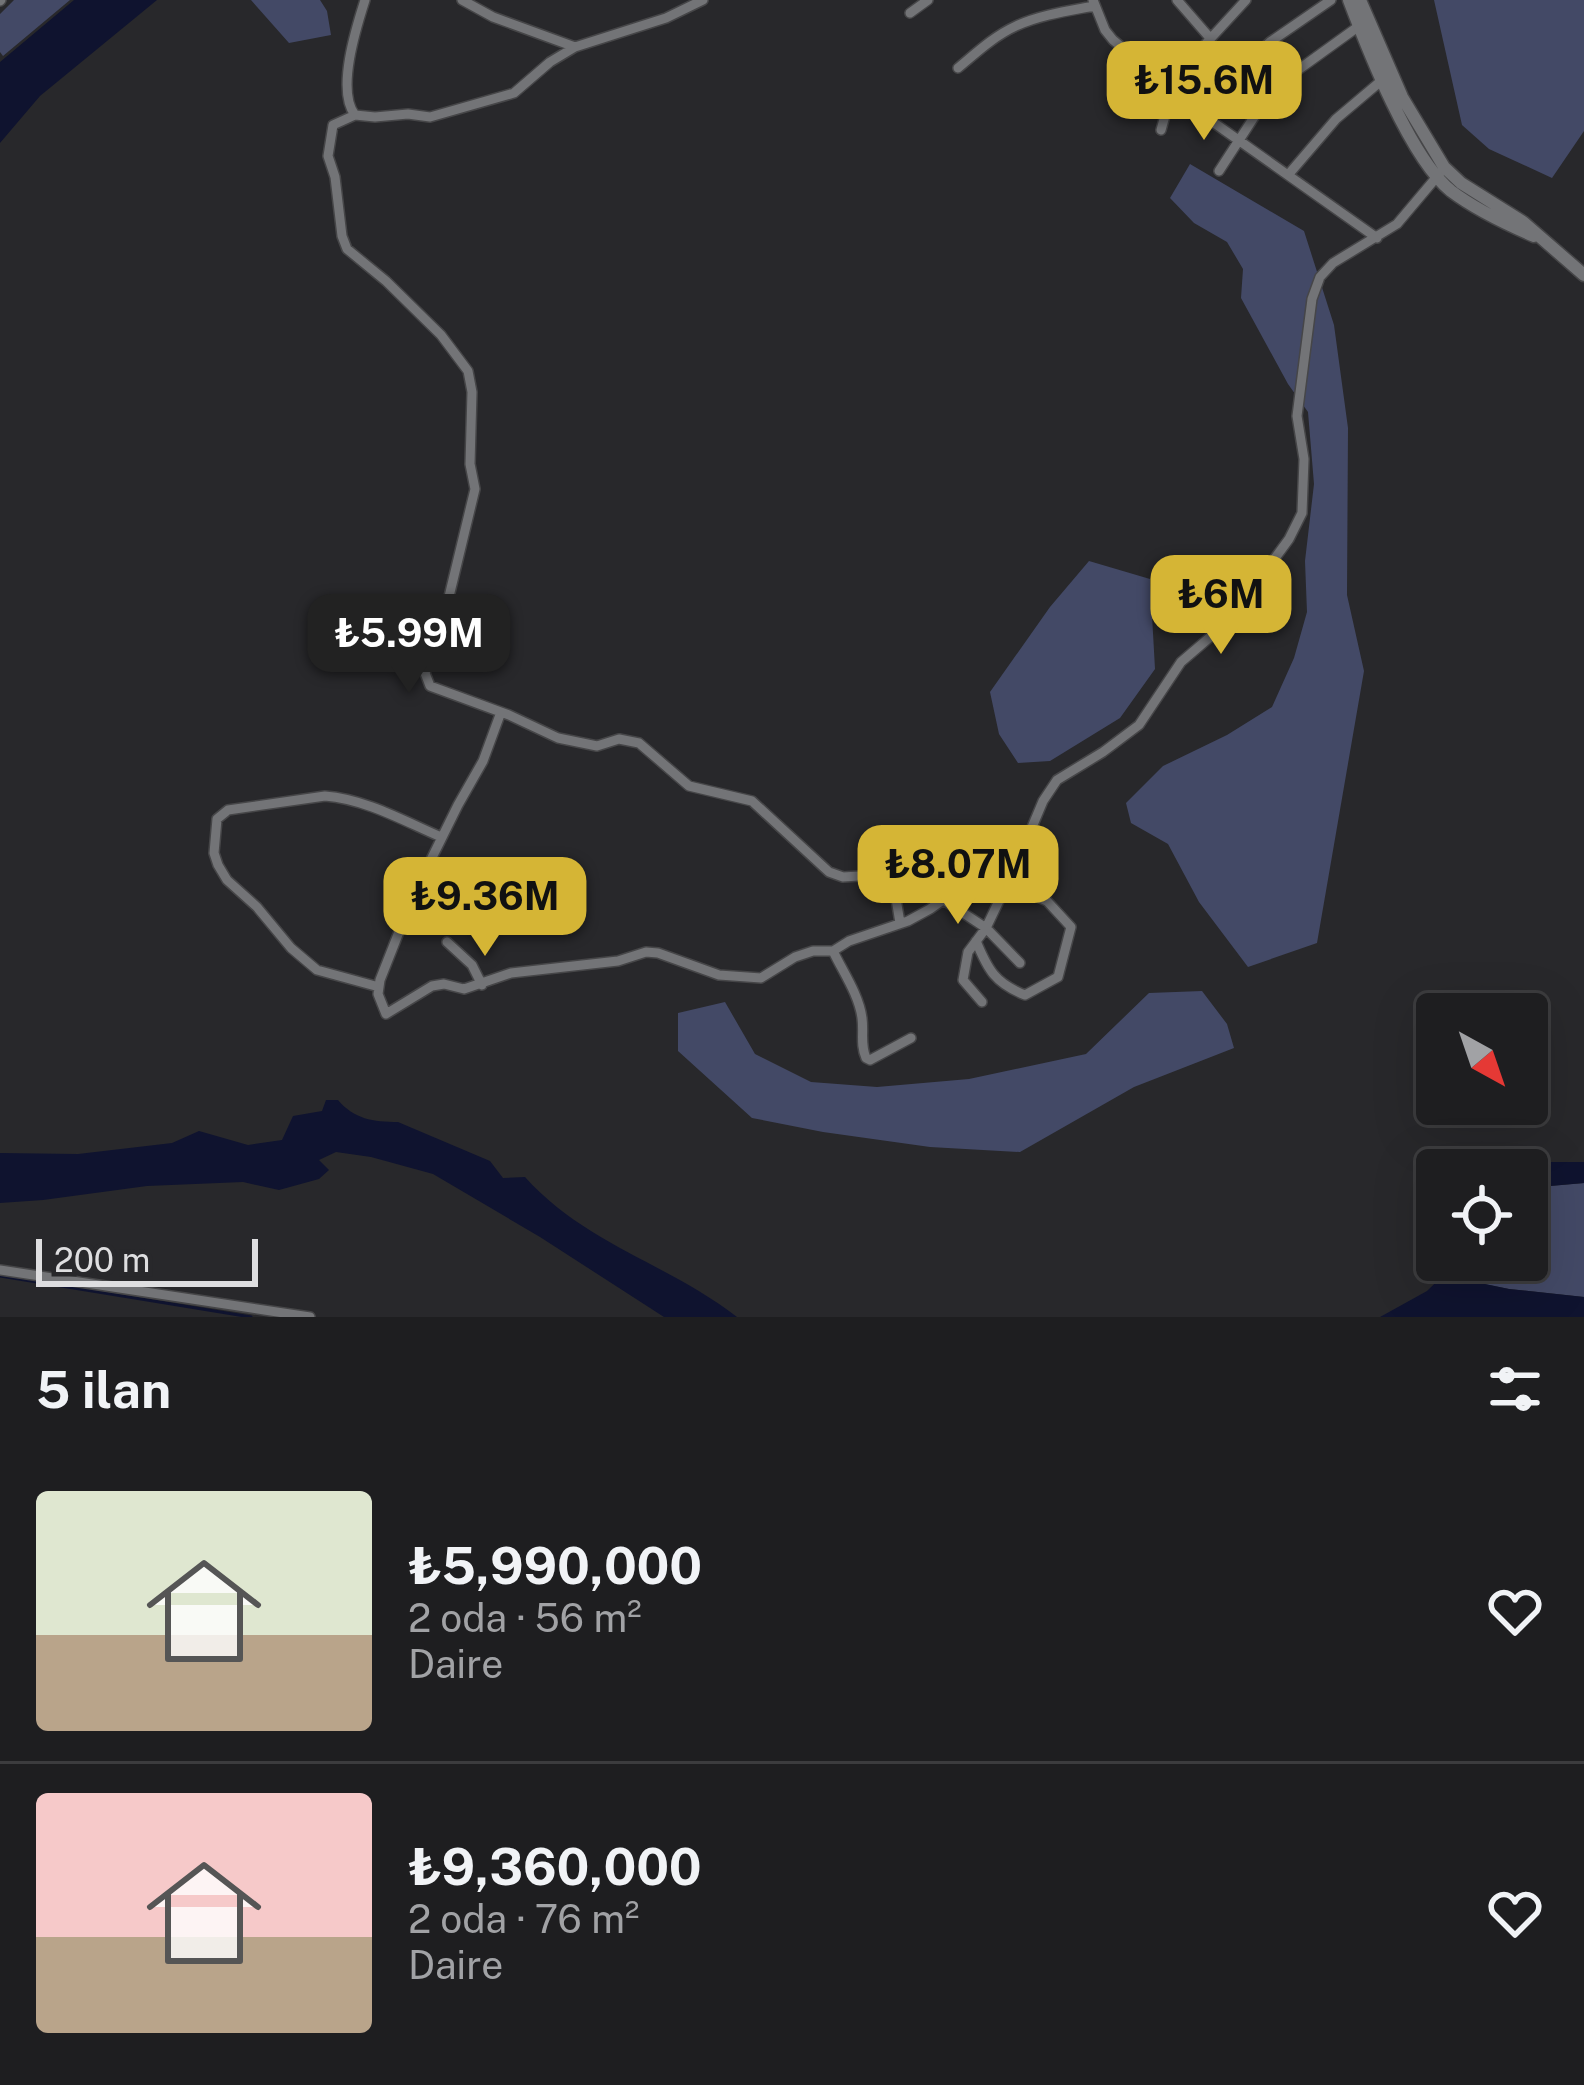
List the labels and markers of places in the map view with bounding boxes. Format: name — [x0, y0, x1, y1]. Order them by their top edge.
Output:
pin: ₺15.6M — [1106, 41, 1302, 143]
pin: ₺6M — [1163, 555, 1279, 657]
pin: ₺5.99M — [311, 594, 507, 696]
pin: ₺8.07M — [860, 825, 1056, 927]
pin: ₺9.36M — [387, 857, 583, 959]

